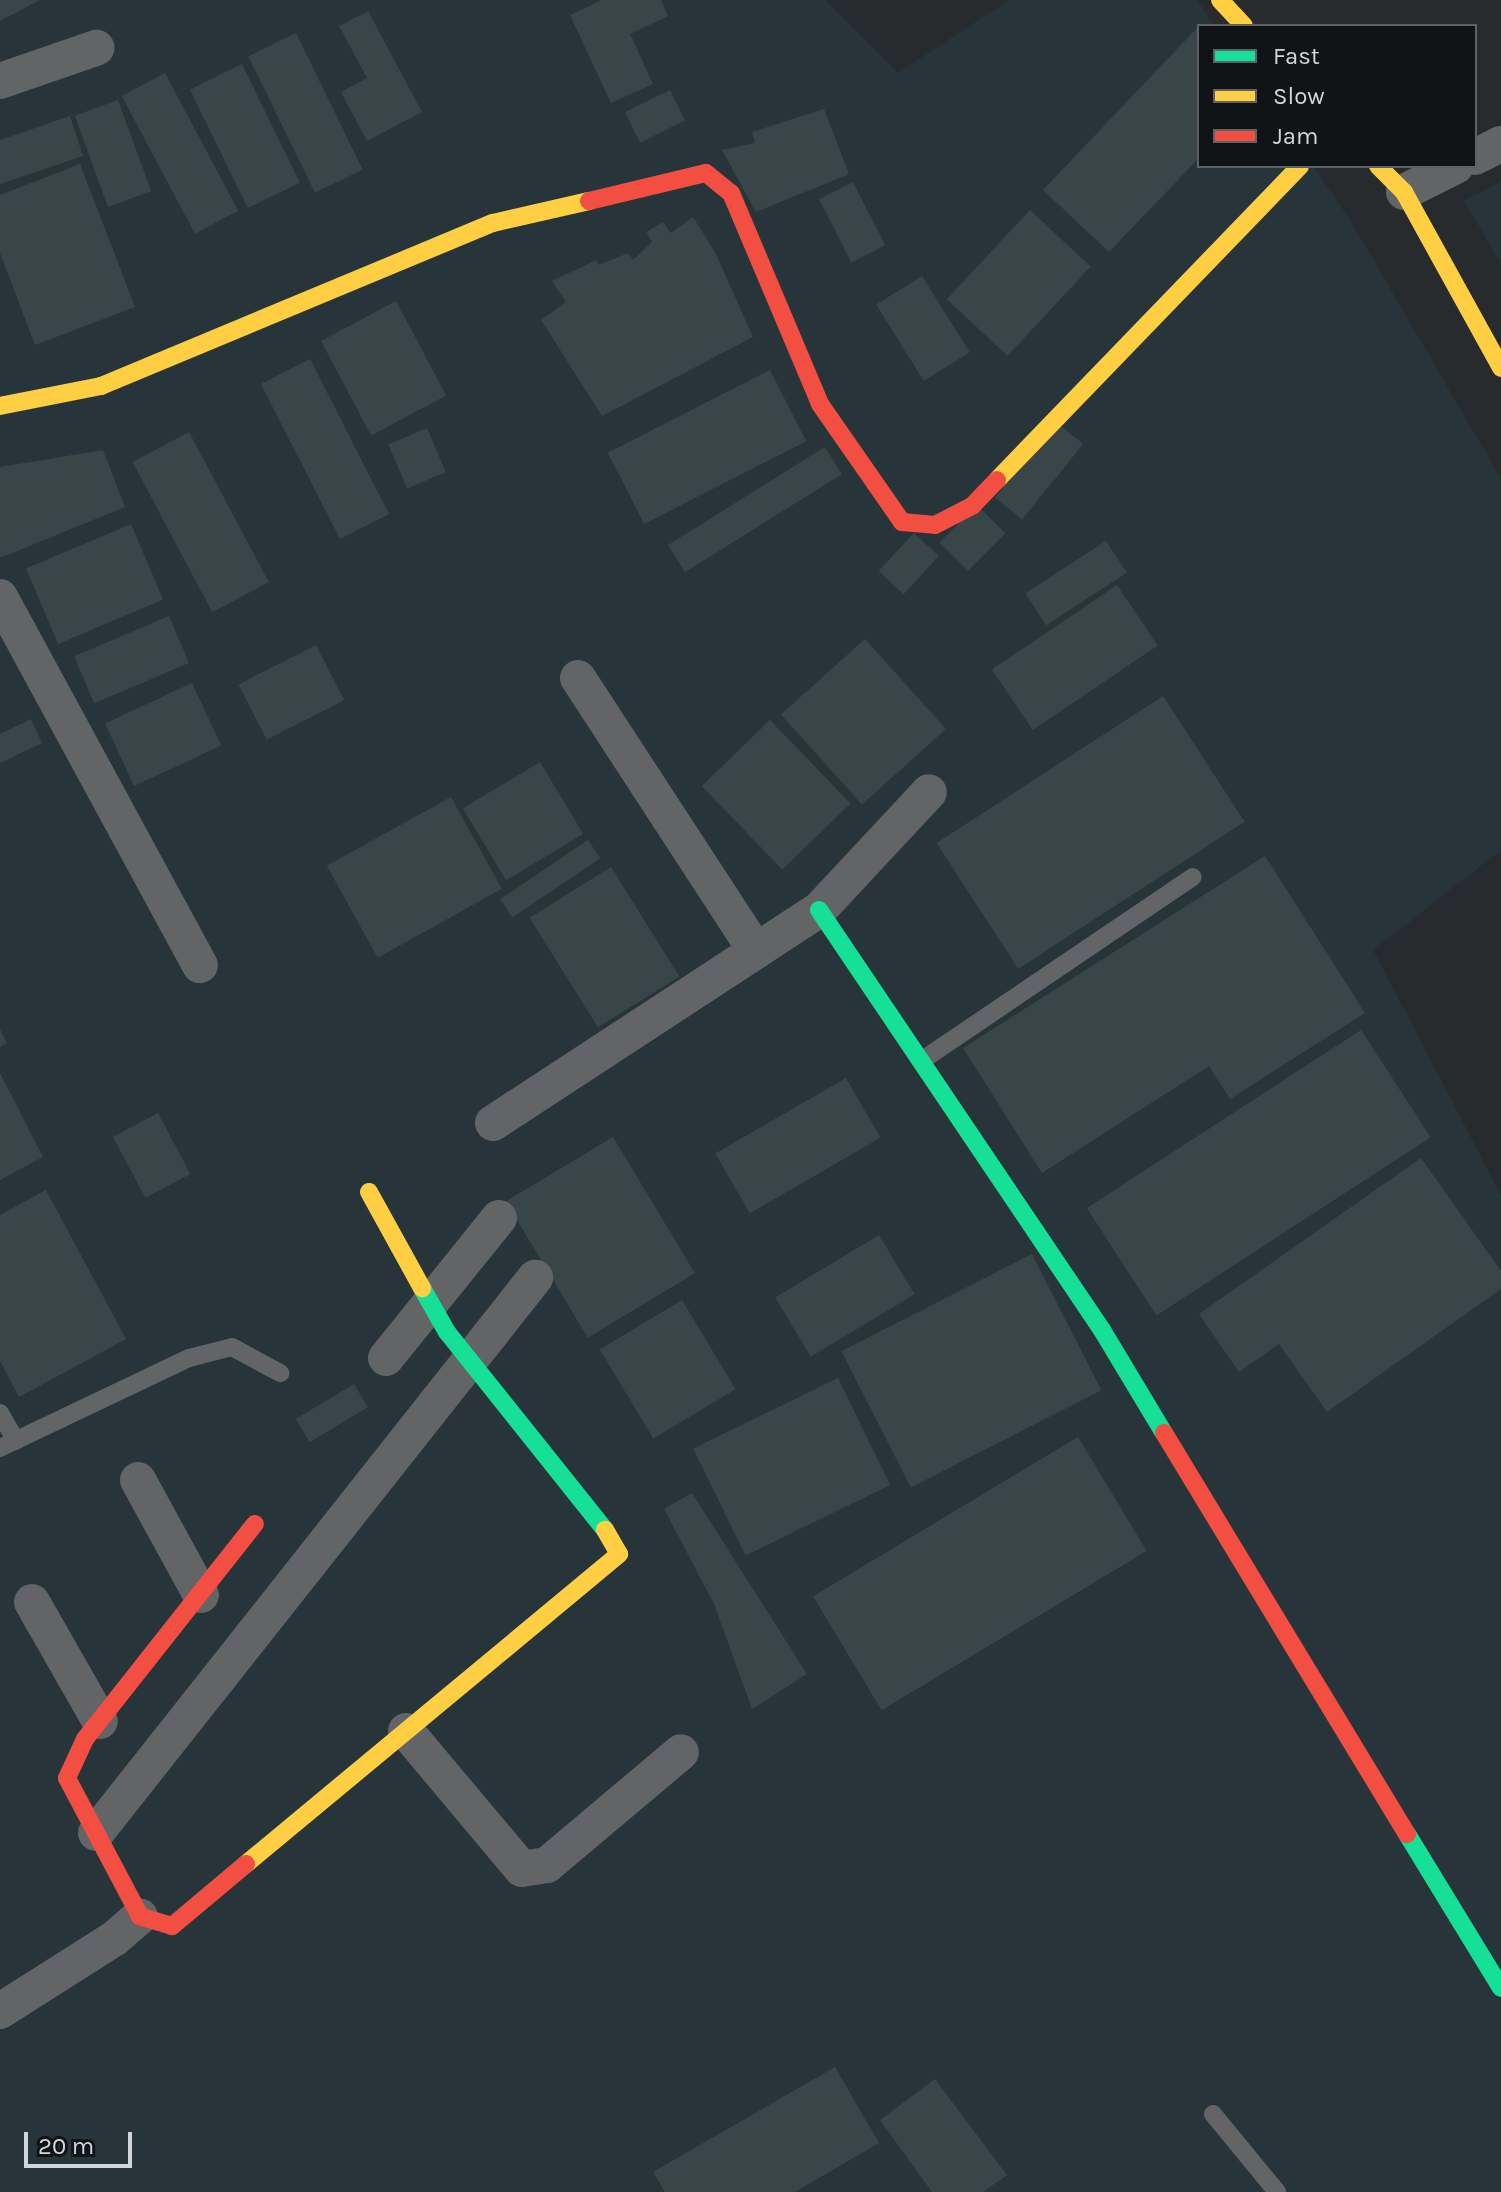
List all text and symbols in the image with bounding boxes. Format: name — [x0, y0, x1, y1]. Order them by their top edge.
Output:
legend — [1197, 24, 1477, 168]
text: Fast — [1273, 42, 1320, 70]
text: Slow — [1273, 82, 1325, 110]
text: Jam — [1273, 122, 1318, 150]
scale bar — [28, 2116, 136, 2166]
text: 20 m — [38, 2132, 94, 2160]

